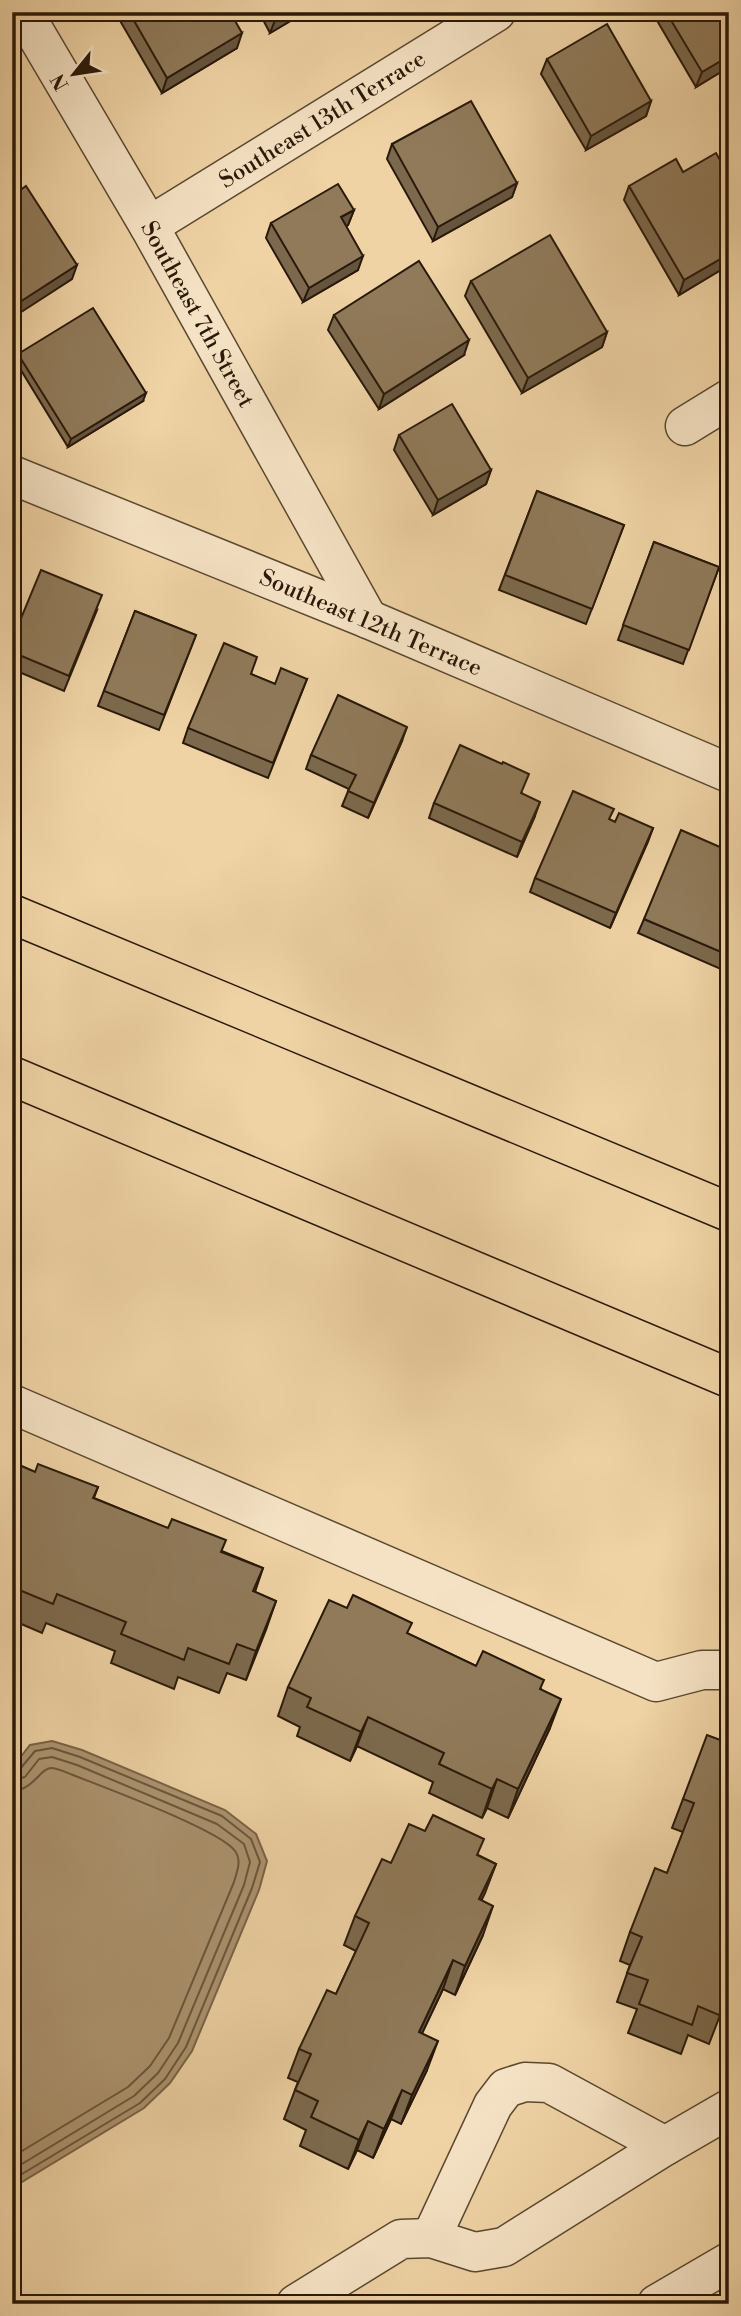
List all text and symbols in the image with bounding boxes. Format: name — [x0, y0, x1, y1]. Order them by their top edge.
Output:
north arrow — [38, 38, 108, 108]
street label: Southeast 13th Terrace — [214, 45, 431, 195]
text: N — [46, 69, 74, 95]
street label: Southeast 7th Street — [134, 216, 260, 413]
street label: Southeast 12th Terrace — [255, 563, 486, 682]

